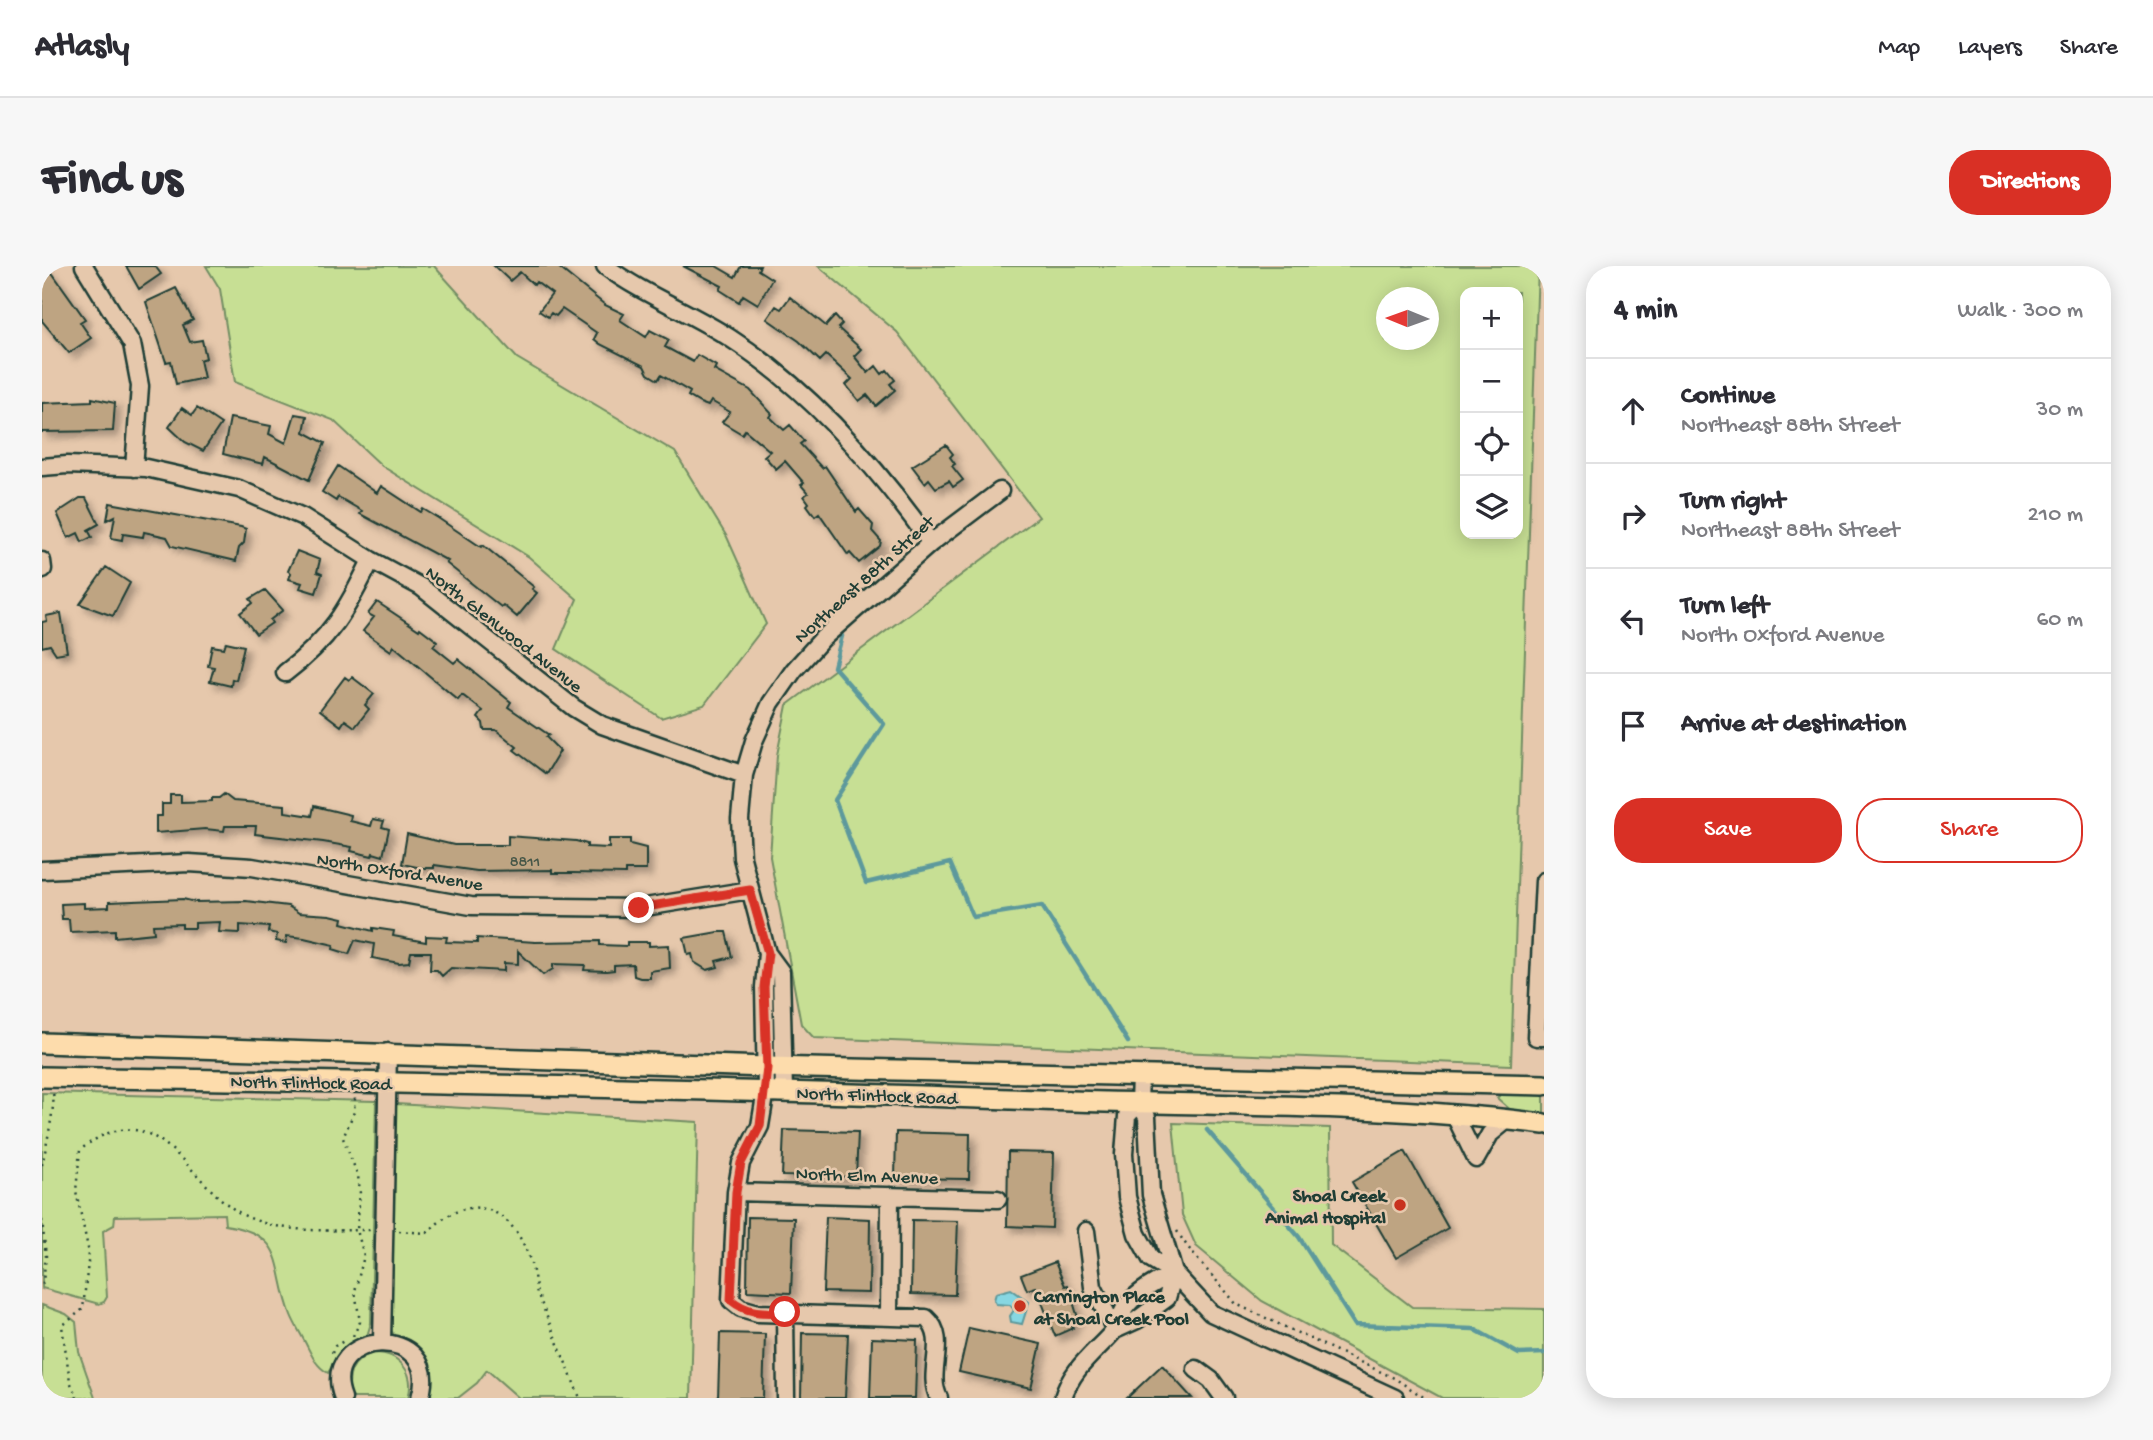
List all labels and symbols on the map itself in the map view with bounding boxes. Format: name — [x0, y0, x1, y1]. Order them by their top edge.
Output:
north arrow — [1376, 287, 1439, 350]
street label: Northeast 88th Street — [791, 510, 942, 650]
street label: North Glenwood Avenue — [419, 562, 586, 700]
street label: North Oxford Avenue — [315, 849, 484, 898]
house number: 8811 — [510, 854, 540, 873]
route end — [623, 892, 654, 923]
street label: North Flintlock Road — [230, 1072, 394, 1097]
street label: North Flintlock Road — [796, 1083, 960, 1112]
street label: North Elm Avenue — [795, 1164, 939, 1191]
place label: Shoal Creek Animal Hospital — [1264, 1186, 1389, 1231]
marker: Shoal Creek Animal Hospital — [1392, 1197, 1408, 1213]
place label: Carrington Place at Shoal Creek Pool — [1033, 1287, 1189, 1332]
route start — [769, 1296, 800, 1327]
marker: Carrington Place at Shoal Creek Pool — [1012, 1298, 1028, 1314]

